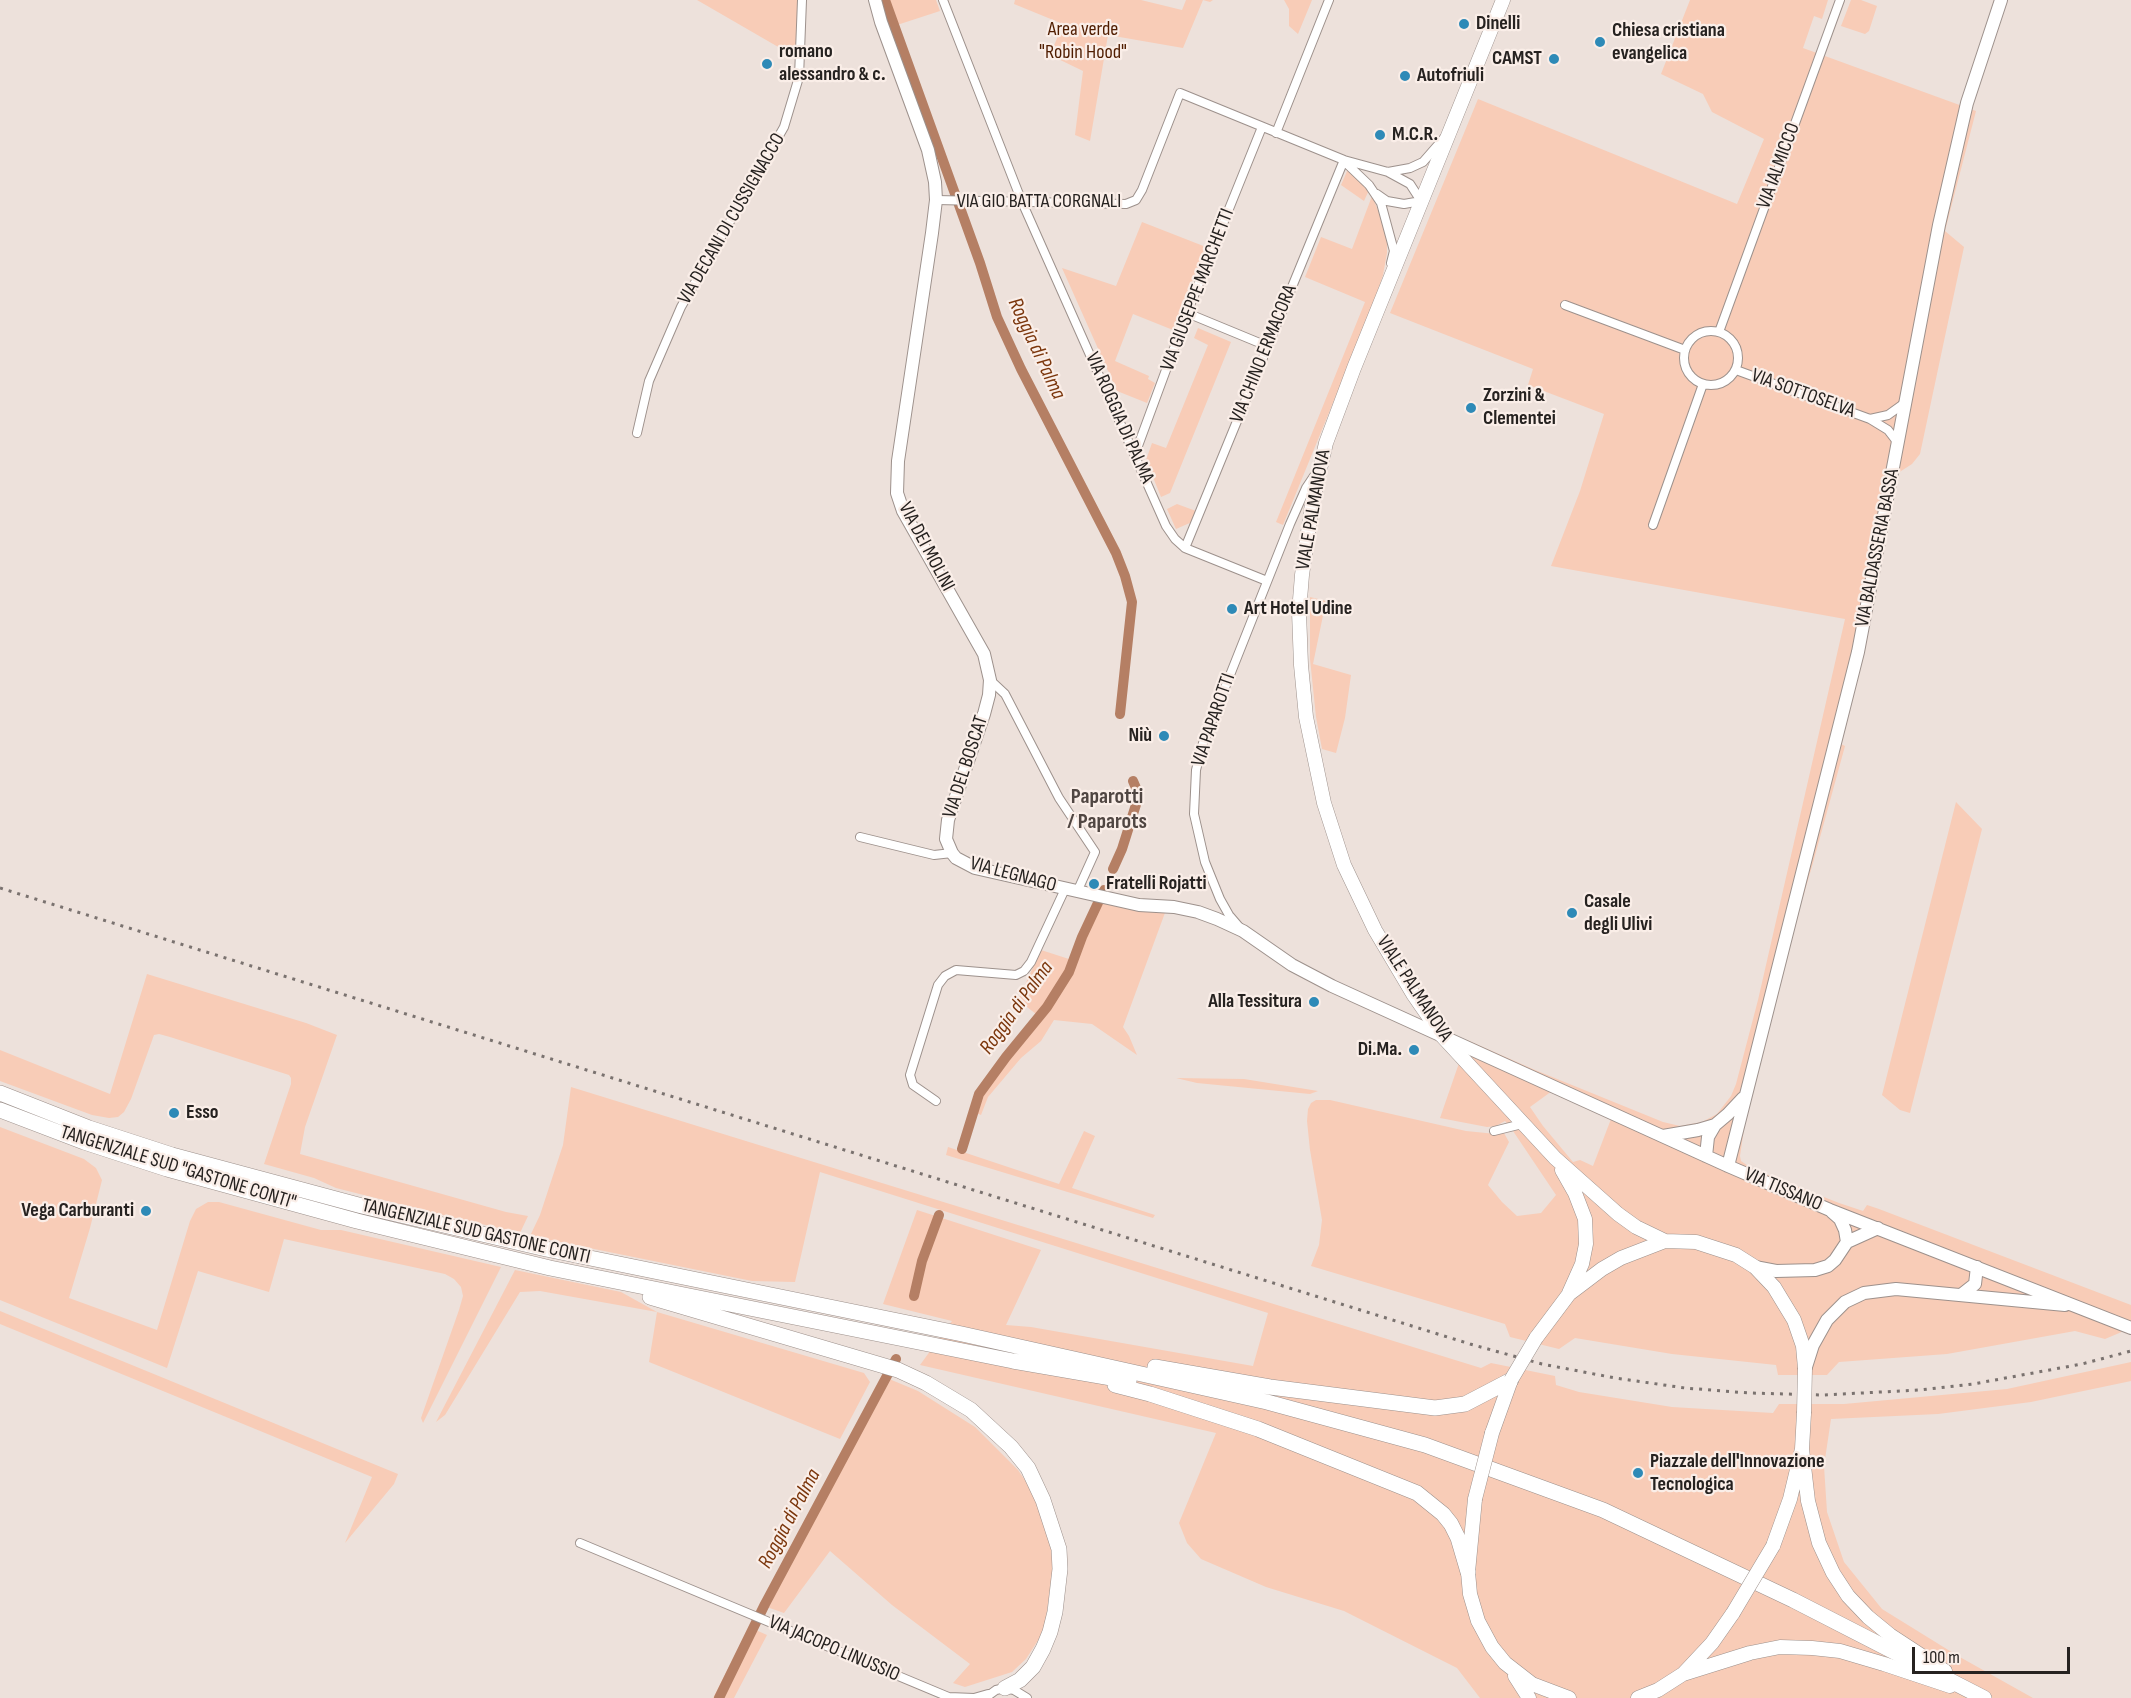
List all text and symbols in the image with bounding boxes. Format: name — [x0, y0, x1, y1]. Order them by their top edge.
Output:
place label: Dinelli — [1476, 12, 1520, 36]
marker: Dinelli — [1457, 17, 1471, 31]
park label: Area verde "Robin Hood" — [1039, 18, 1127, 65]
place label: Chiesa cristiana evangelica — [1612, 19, 1725, 66]
marker: Chiesa cristiana evangelica — [1593, 35, 1607, 49]
place label: romano alessandro & c. — [779, 40, 886, 87]
place label: CAMST — [1492, 47, 1542, 71]
marker: CAMST — [1547, 52, 1561, 66]
marker: romano alessandro & c. — [760, 57, 774, 71]
place label: Autofriuli — [1417, 64, 1484, 88]
marker: Autofriuli — [1398, 69, 1412, 83]
street label: VIA IALMICCO — [1752, 120, 1806, 212]
place label: M.C.R. — [1392, 123, 1438, 147]
marker: M.C.R. — [1373, 128, 1387, 142]
street label: VIA DECANI DI CUSSIGNACCO — [673, 129, 791, 309]
street label: VIA GIO BATTA CORGNALI — [957, 190, 1121, 214]
street label: VIA GIUSEPPE MARCHETTI — [1156, 205, 1240, 375]
street label: VIA CHINO ERMACORA — [1225, 281, 1303, 427]
water label: Roggia di Palma — [1002, 294, 1070, 404]
street label: VIA ROGGIA DI PALMA — [1079, 349, 1159, 487]
street label: VIA SOTTOSELVA — [1748, 364, 1858, 424]
place label: Zorzini & Clementei — [1483, 384, 1556, 431]
marker: Zorzini & Clementei — [1464, 401, 1478, 415]
street label: VIALE PALMANOVA — [1292, 448, 1336, 572]
street label: VIA BALDASSERIA BASSA — [1851, 467, 1905, 629]
street label: VIA DEI MOLINI — [893, 498, 959, 596]
place label: Art Hotel Udine — [1244, 597, 1352, 621]
marker: Art Hotel Udine — [1225, 602, 1239, 616]
street label: VIA PAPAROTTI — [1187, 670, 1241, 770]
street label: VIA DEL BOSCAT — [938, 713, 994, 821]
place label: Niù — [1129, 724, 1152, 748]
marker: Niù — [1157, 729, 1171, 743]
district label: Paparotti / Paparots — [1067, 784, 1147, 836]
street label: VIA LEGNAGO — [967, 852, 1059, 898]
place label: Fratelli Rojatti — [1106, 872, 1207, 896]
marker: Fratelli Rojatti — [1087, 877, 1101, 891]
place label: Casale degli Ulivi — [1584, 890, 1652, 937]
marker: Casale degli Ulivi — [1565, 906, 1579, 920]
street label: VIALE PALMANOVA — [1371, 931, 1457, 1047]
water label: Roggia di Palma — [975, 957, 1059, 1059]
place label: Alla Tessitura — [1208, 990, 1302, 1014]
marker: Alla Tessitura — [1307, 995, 1321, 1009]
place label: Di.Ma. — [1358, 1038, 1402, 1062]
marker: Di.Ma. — [1407, 1043, 1421, 1057]
place label: Esso — [186, 1101, 219, 1125]
marker: Esso — [167, 1106, 181, 1120]
street label: TANGENZIALE SUD "GASTONE CONTI" — [57, 1121, 299, 1215]
street label: VIA TISSANO — [1740, 1163, 1826, 1217]
street label: TANGENZIALE SUD GASTONE CONTI — [359, 1194, 593, 1270]
place label: Vega Carburanti — [21, 1199, 134, 1223]
marker: Vega Carburanti — [139, 1204, 153, 1218]
place label: Piazzale dell'Innovazione Tecnologica — [1650, 1450, 1825, 1497]
water label: Roggia di Palma — [753, 1465, 827, 1573]
marker: Piazzale dell'Innovazione Tecnologica — [1631, 1466, 1645, 1480]
street label: VIA JACOPO LINUSSIO — [765, 1611, 903, 1687]
scale bar — [1915, 1635, 2072, 1673]
text: 100 m — [1923, 1647, 1960, 1668]

